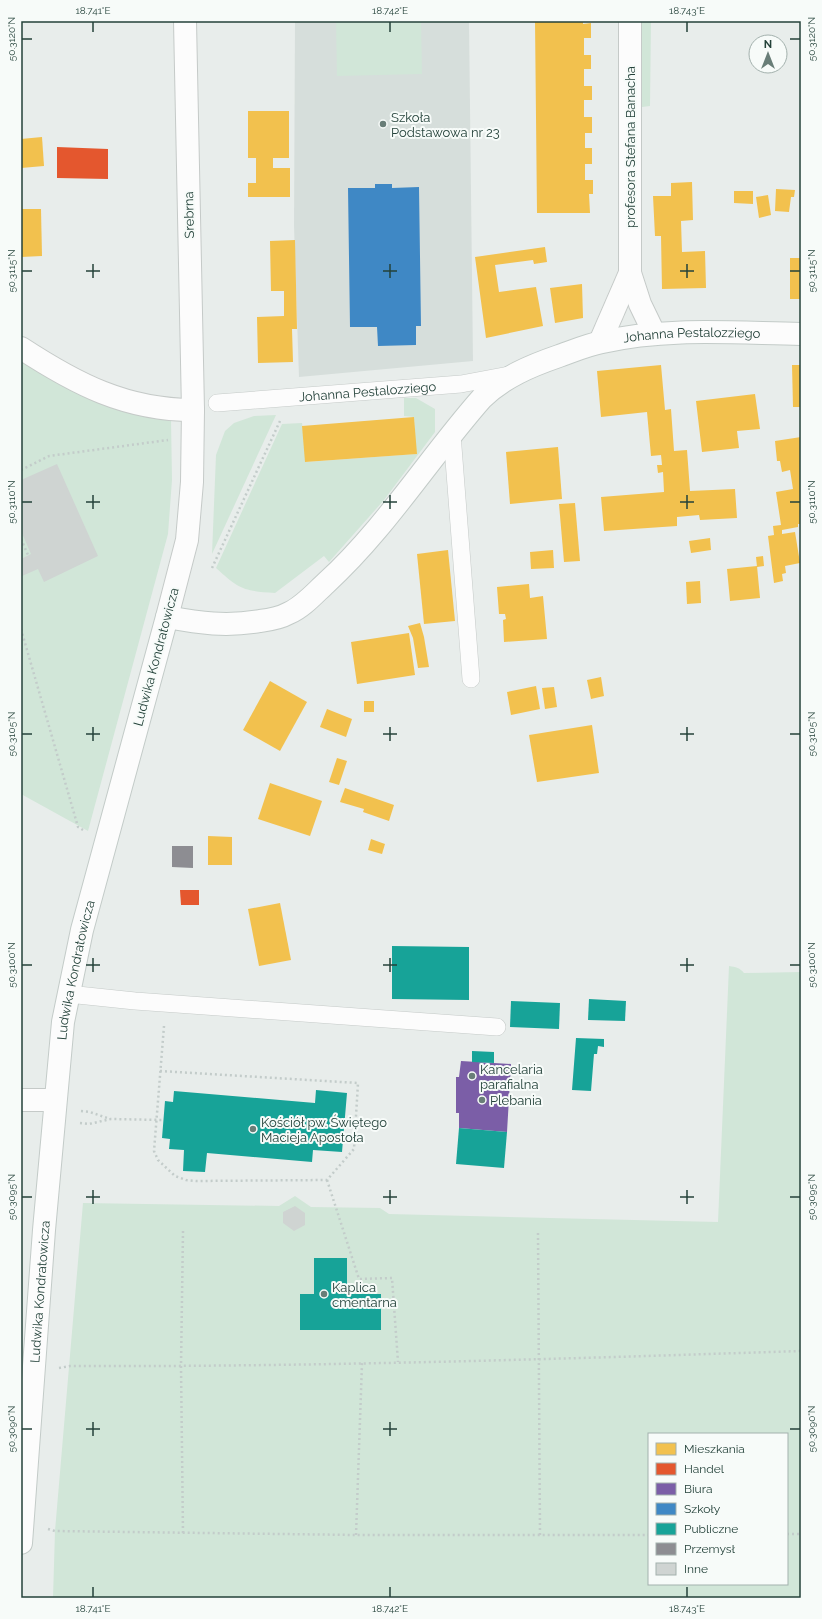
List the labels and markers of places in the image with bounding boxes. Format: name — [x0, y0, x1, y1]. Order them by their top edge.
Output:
place label: Szkoła Podstawowa nr 23 — [391, 110, 500, 140]
marker: Szkoła Podstawowa nr 23 — [378, 119, 388, 129]
place label: Kancelaria parafialna — [480, 1062, 543, 1092]
marker: Kancelaria parafialna — [467, 1071, 477, 1081]
place label: Plebania — [490, 1093, 542, 1108]
marker: Plebania — [477, 1095, 487, 1105]
place label: Kościół pw. Świętego Macieja Apostoła — [261, 1114, 387, 1145]
marker: Kościół pw. Świętego Macieja Apostoła — [248, 1124, 258, 1134]
place label: Kaplica cmentarna — [332, 1280, 397, 1310]
marker: Kaplica cmentarna — [319, 1289, 329, 1299]

